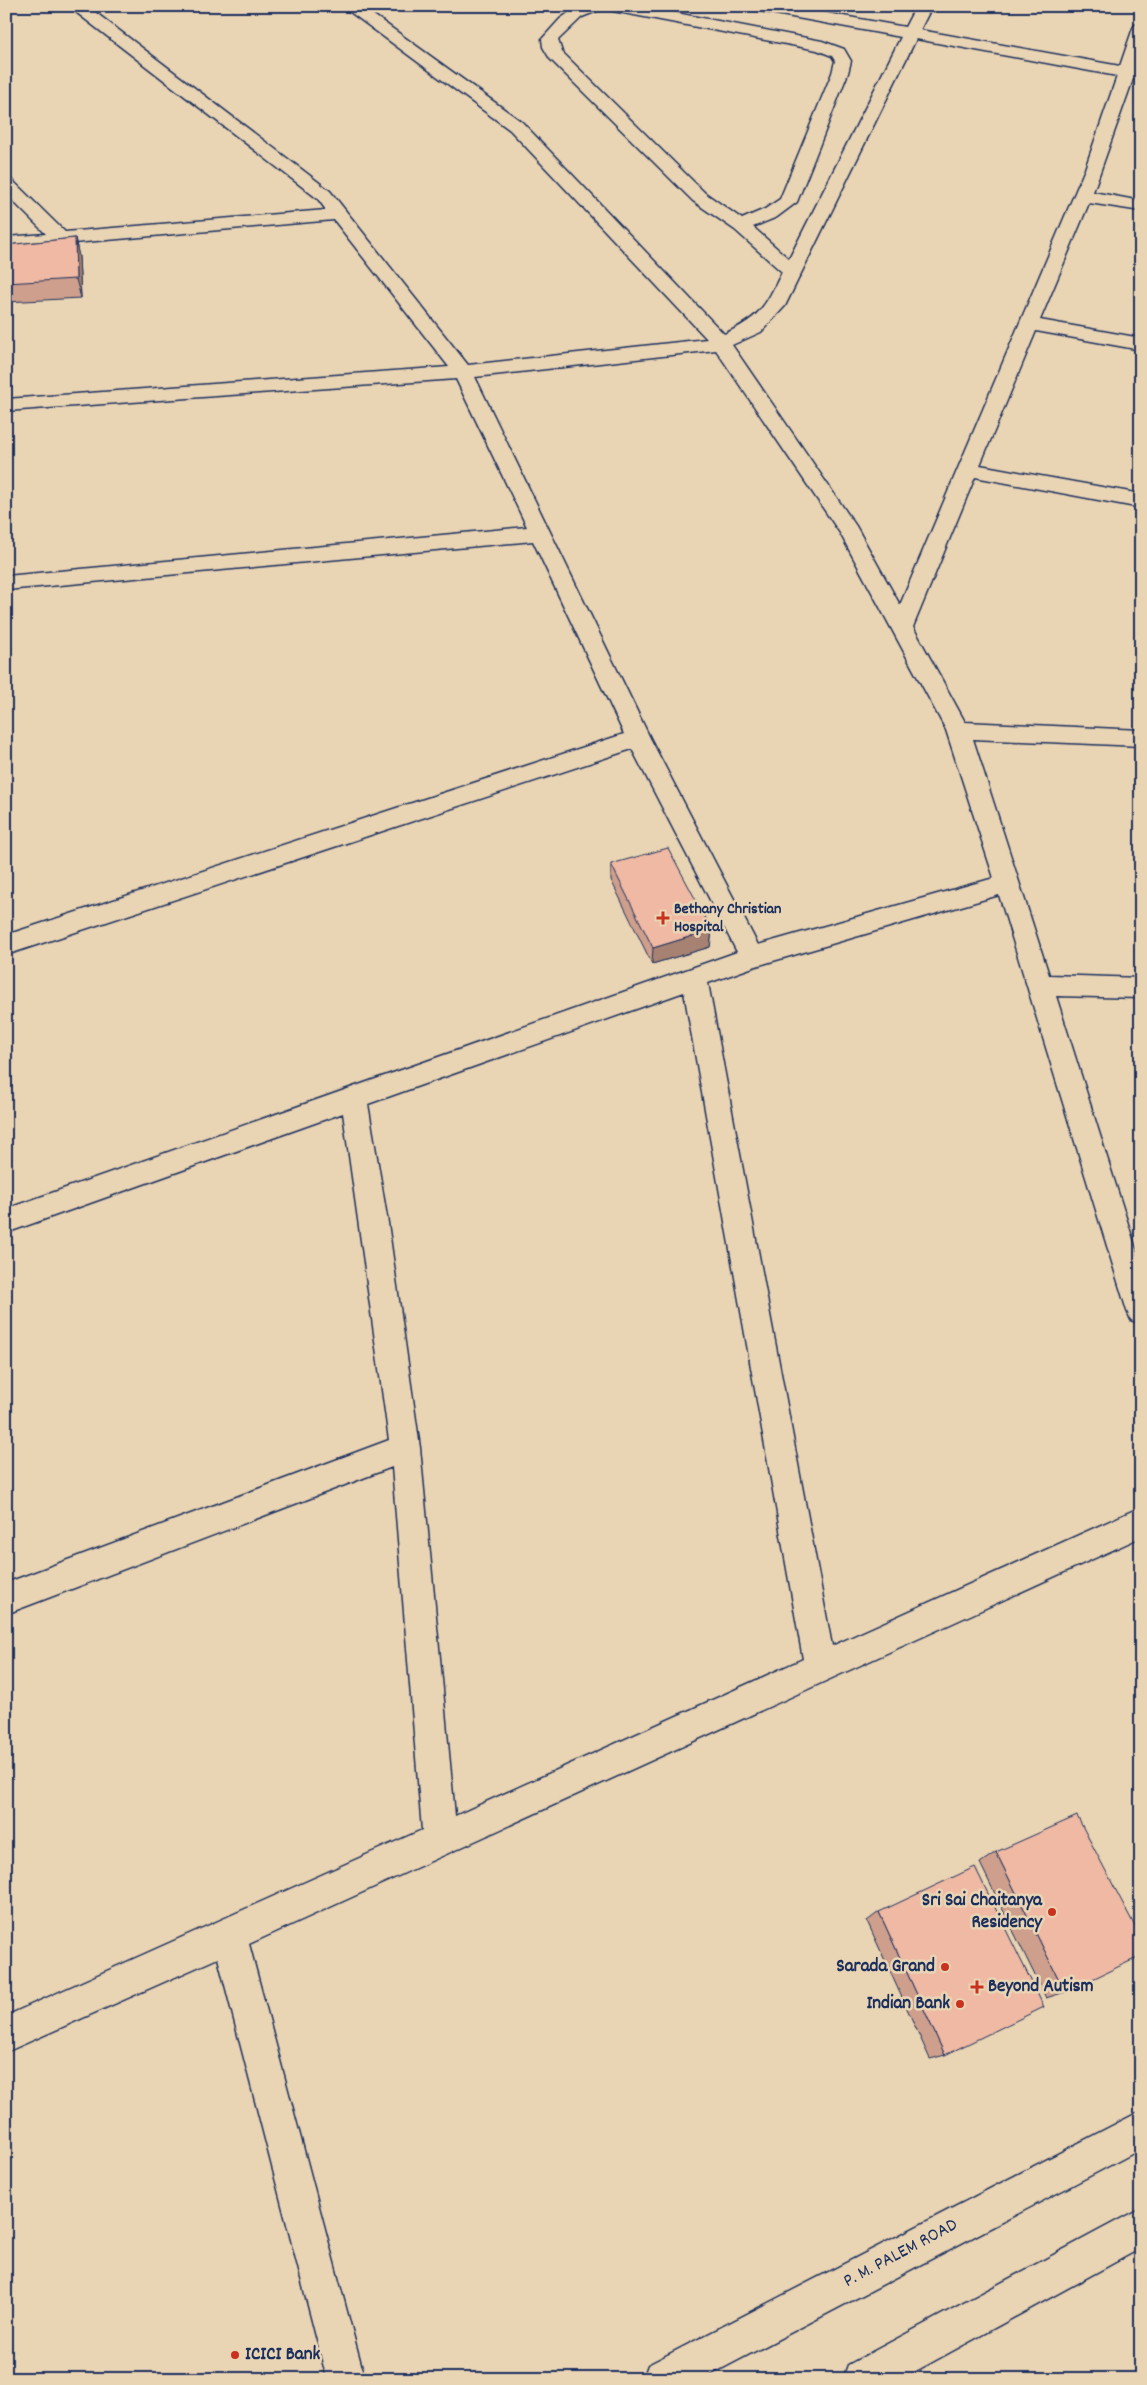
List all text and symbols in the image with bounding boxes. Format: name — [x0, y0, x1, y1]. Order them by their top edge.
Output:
place label: Bethany Christian Hospital — [674, 898, 781, 939]
marker: Bethany Christian Hospital — [656, 911, 670, 925]
place label: Sri Sai Chaitanya Residency — [922, 1888, 1043, 1937]
marker: Sri Sai Chaitanya Residency — [1046, 1906, 1058, 1918]
place label: Sarada Grand — [836, 1954, 935, 1981]
marker: Sarada Grand — [939, 1961, 951, 1973]
place label: Beyond Autism — [988, 1974, 1094, 2001]
marker: Beyond Autism — [970, 1980, 984, 1994]
place label: Indian Bank — [866, 1991, 950, 2018]
marker: Indian Bank — [954, 1998, 966, 2010]
street label: P. M. PALEM ROAD — [839, 2212, 963, 2295]
place label: ICICI Bank — [245, 2342, 320, 2369]
marker: ICICI Bank — [229, 2349, 241, 2361]

